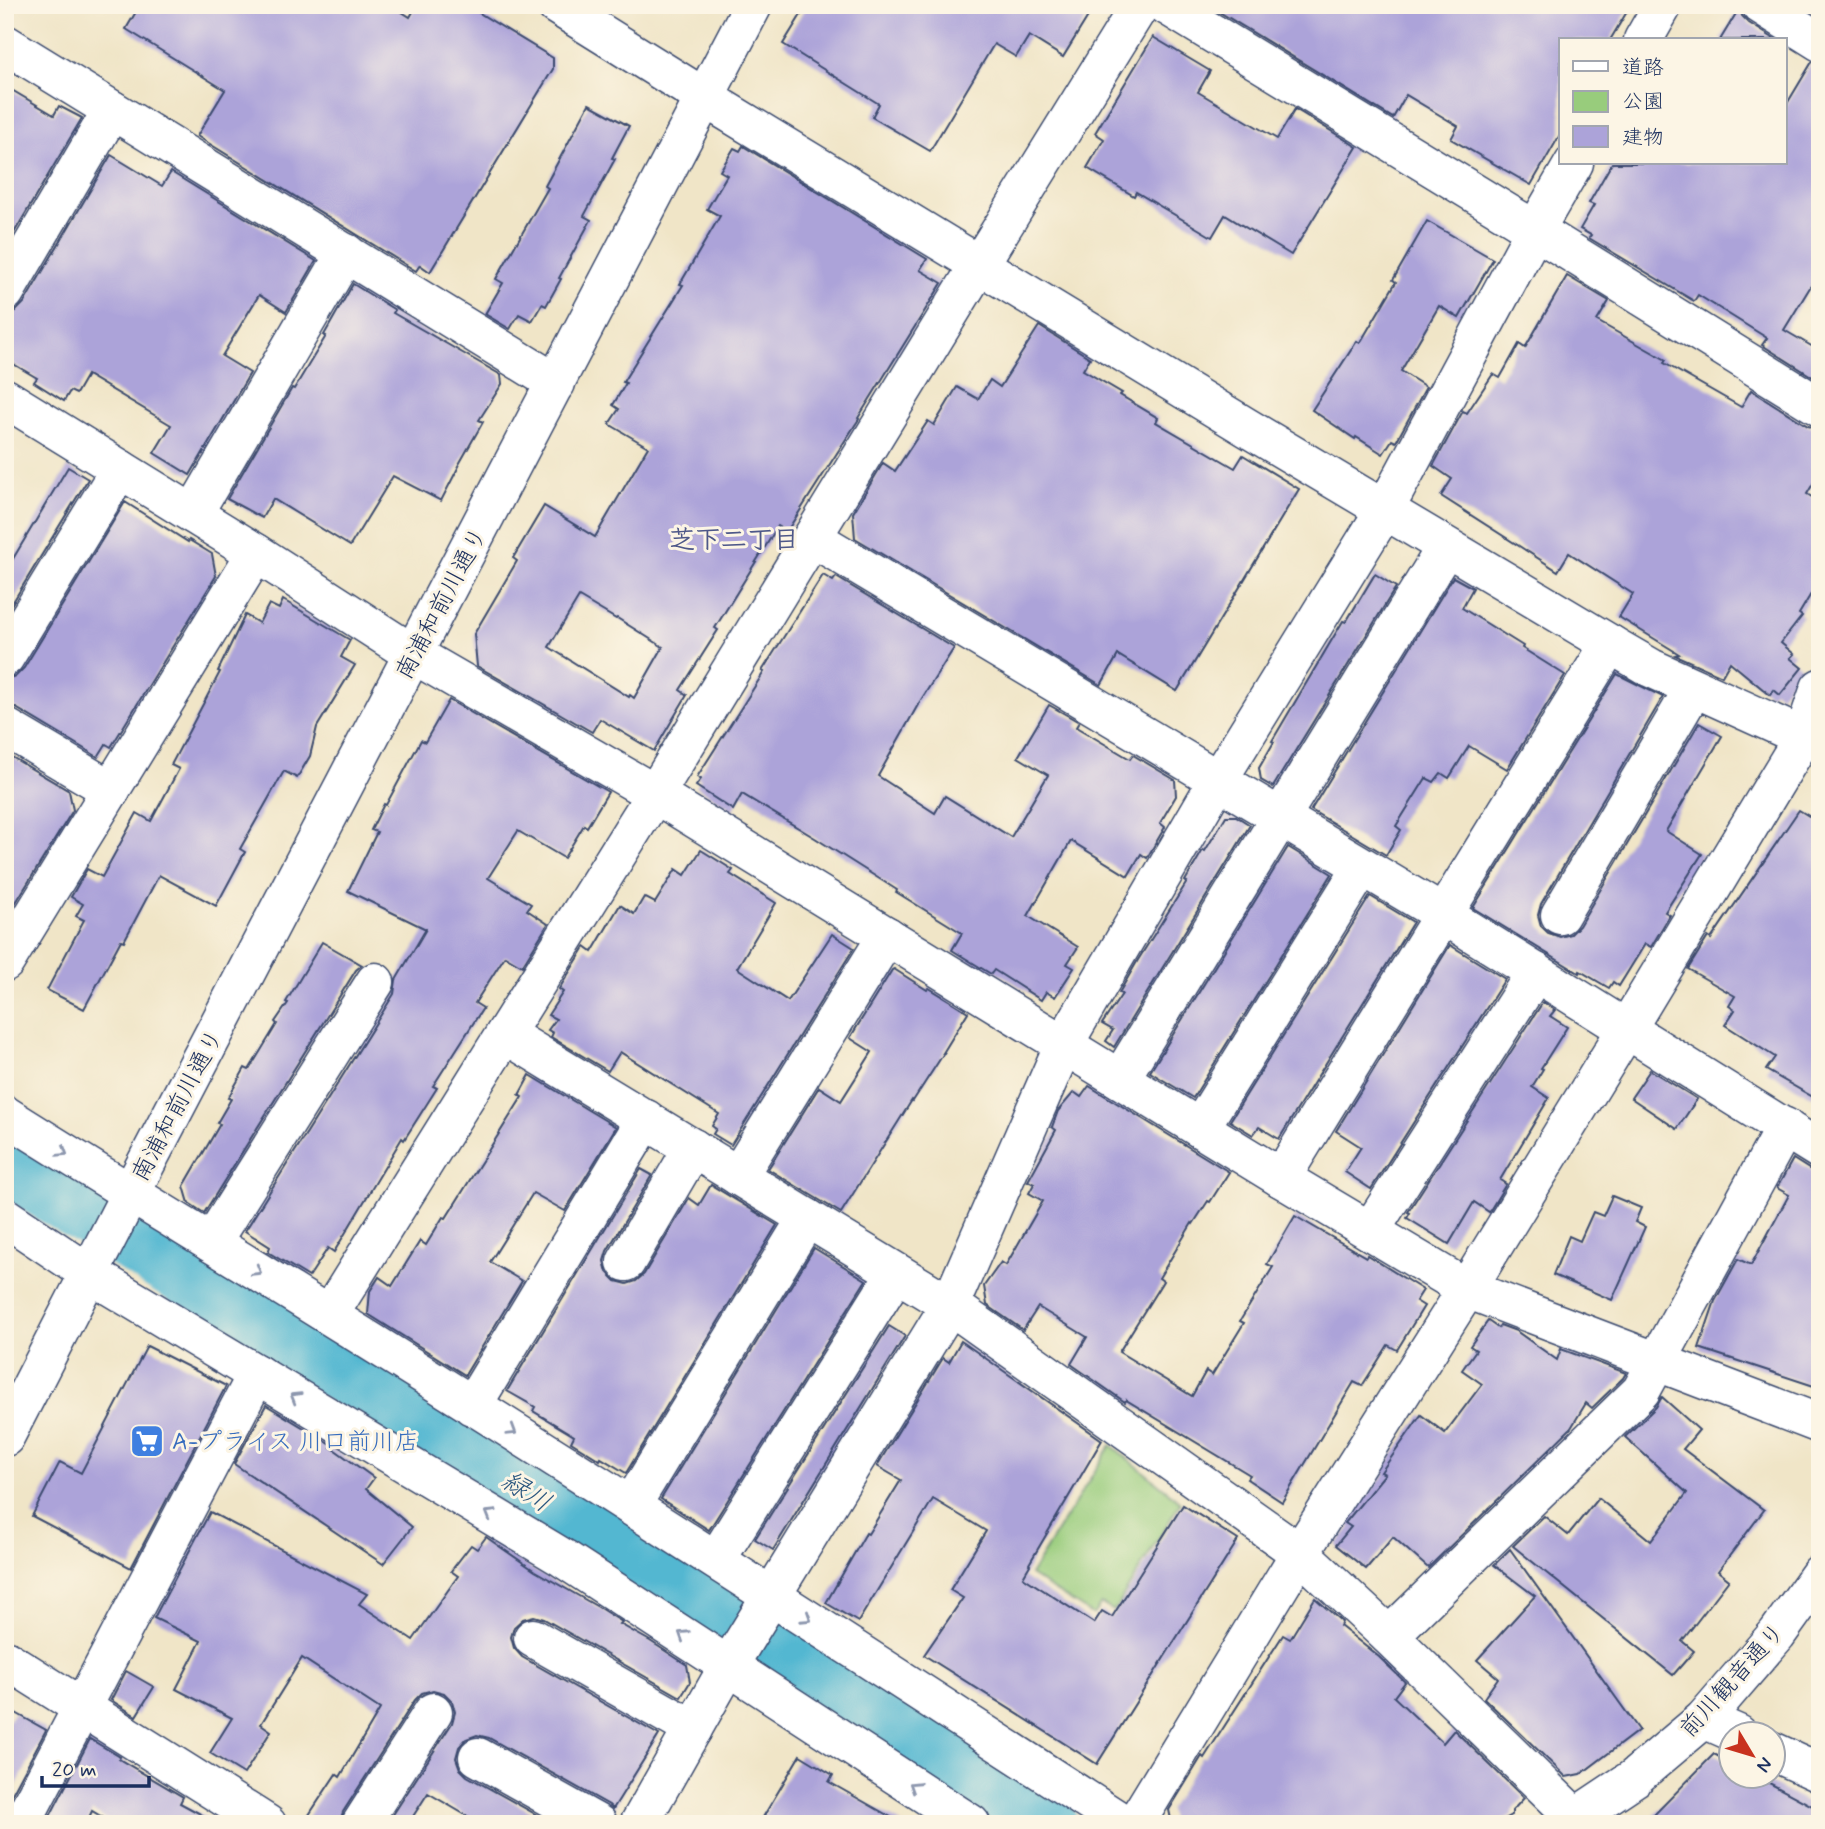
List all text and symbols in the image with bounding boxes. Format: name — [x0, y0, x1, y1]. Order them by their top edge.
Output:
legend — [1559, 38, 1786, 164]
text: 道路 — [1622, 54, 1664, 82]
text: 公園 — [1622, 88, 1664, 116]
text: 建物 — [1622, 124, 1664, 152]
street label: 南浦和前川通り — [389, 522, 495, 685]
district label: 芝下二丁目 — [669, 524, 799, 558]
street label: 南浦和前川通り — [125, 1024, 231, 1187]
one-way arrow — [55, 1143, 68, 1156]
one-way arrow — [249, 1263, 262, 1276]
one-way arrow — [290, 1392, 303, 1405]
supermarket icon: A-プライス 川口前川店 — [128, 1422, 166, 1460]
one-way arrow — [504, 1422, 517, 1435]
place label: A-プライス 川口前川店 — [172, 1427, 419, 1458]
water label: 緑川 — [495, 1464, 557, 1521]
one-way arrow — [485, 1510, 498, 1523]
one-way arrow — [800, 1610, 813, 1623]
street label: 前川観音通り — [1673, 1617, 1793, 1745]
one-way arrow — [677, 1631, 690, 1644]
north arrow — [1716, 1720, 1786, 1790]
scale bar — [42, 1745, 149, 1789]
text: N — [1750, 1752, 1778, 1777]
text: 20 m — [52, 1756, 97, 1784]
one-way arrow — [909, 1782, 922, 1795]

